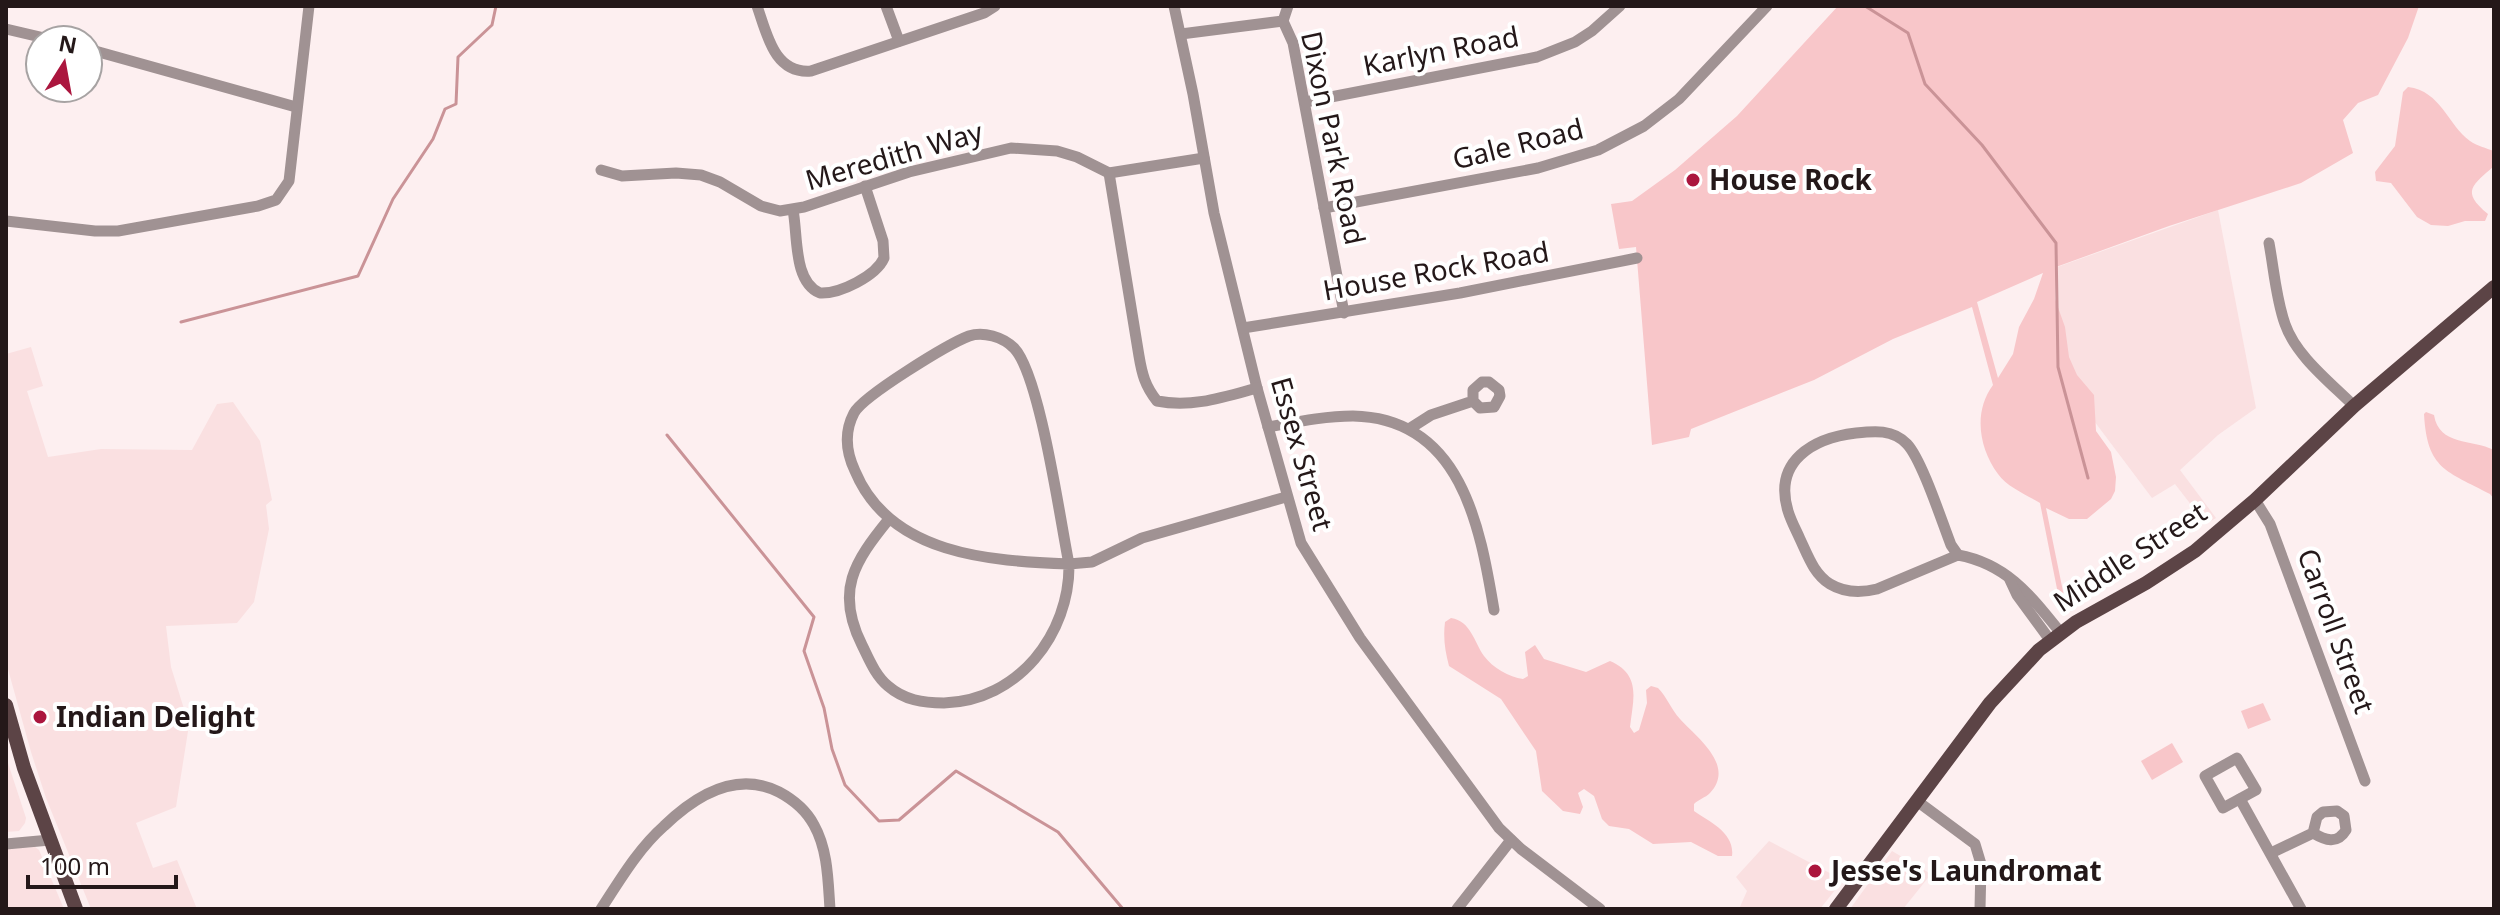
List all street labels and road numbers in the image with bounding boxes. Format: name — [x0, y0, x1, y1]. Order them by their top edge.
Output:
street label: Karlyn Road — [1360, 16, 1522, 84]
street label: Dixon Park Road — [1293, 28, 1375, 248]
street label: Gale Road — [1448, 108, 1587, 178]
street label: Meredith Way — [801, 111, 987, 198]
street label: House Rock Road — [1320, 231, 1552, 309]
street label: Essex Street — [1263, 373, 1343, 535]
street label: Middle Street — [2045, 492, 2213, 620]
street label: Carroll Street — [2290, 543, 2384, 718]

